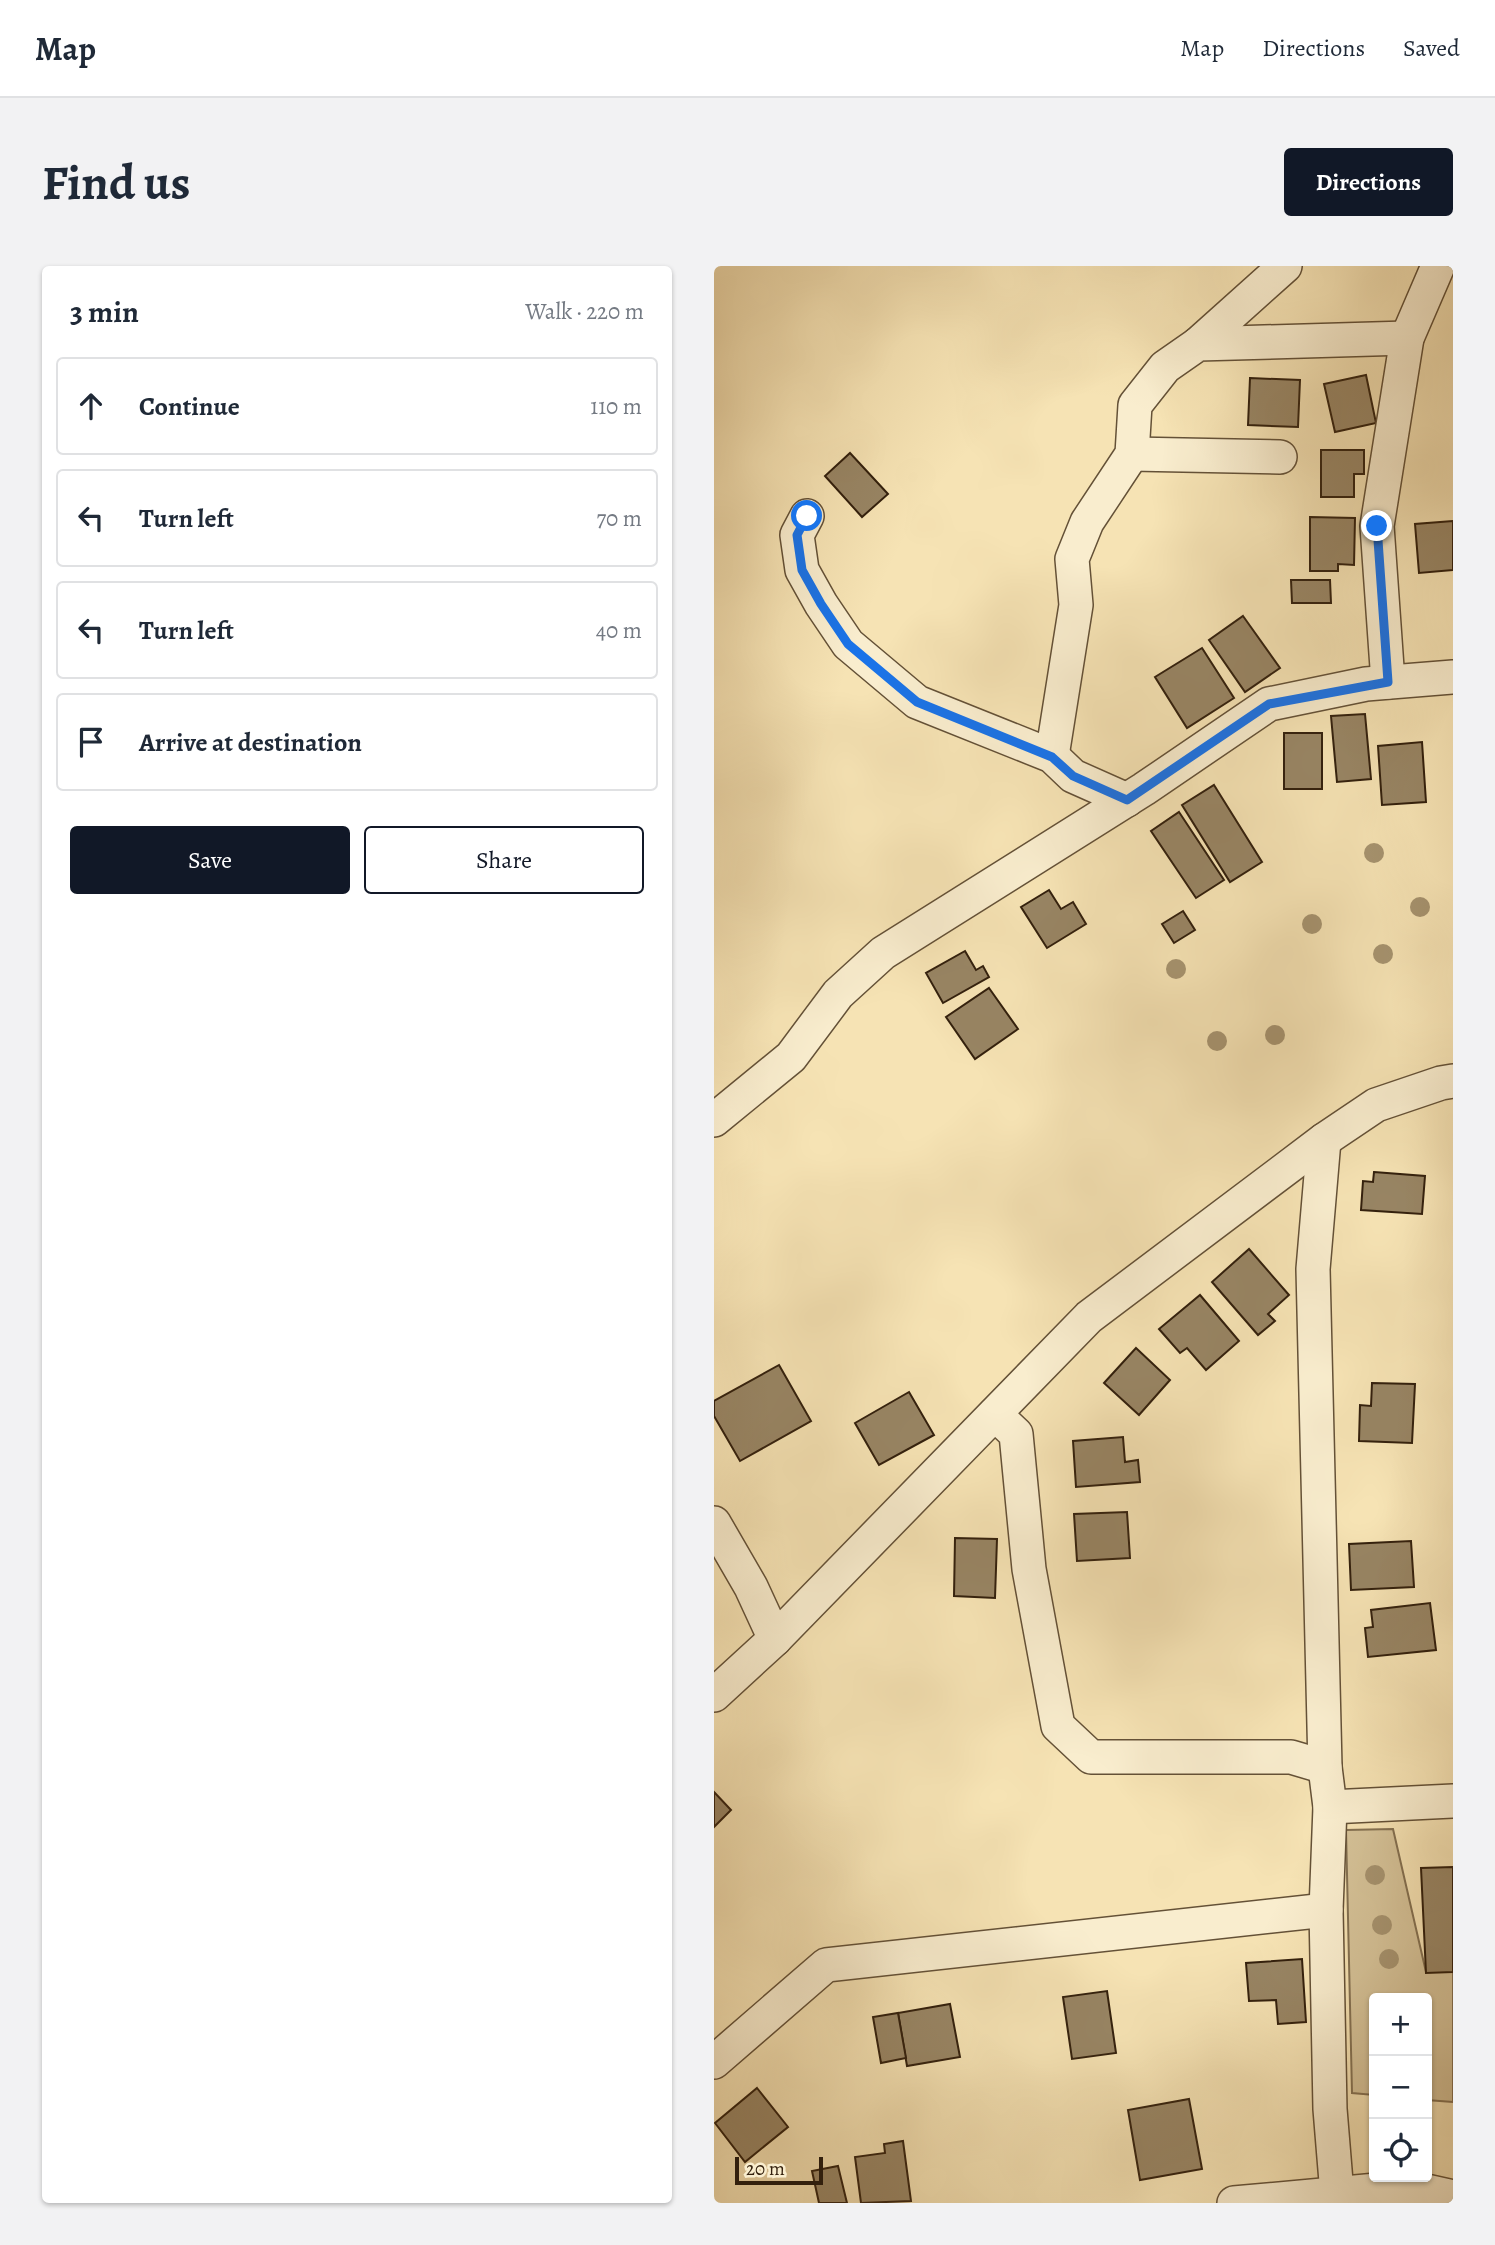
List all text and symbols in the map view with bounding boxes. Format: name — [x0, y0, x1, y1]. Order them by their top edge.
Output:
text: Map — [35, 26, 96, 71]
text: Map — [1180, 32, 1224, 64]
text: Directions — [1262, 32, 1365, 64]
text: Saved — [1403, 32, 1460, 64]
button: Directions — [1284, 148, 1453, 216]
text: Find us — [42, 149, 190, 216]
text: 3 min — [70, 292, 139, 332]
text: Walk · 220 m — [525, 296, 644, 327]
icon: ahead — [72, 387, 110, 425]
text: Continue — [139, 389, 240, 424]
text: 110 m — [590, 391, 642, 422]
icon: left — [72, 499, 110, 537]
route start — [791, 500, 822, 531]
text: Turn left — [139, 501, 234, 536]
text: 70 m — [596, 503, 642, 534]
route end — [1361, 510, 1392, 541]
icon: left — [72, 611, 110, 649]
text: Turn left — [139, 613, 234, 648]
text: 40 m — [596, 615, 642, 646]
icon: arrive — [72, 723, 110, 761]
text: Arrive at destination — [139, 725, 362, 760]
button: Save — [70, 826, 350, 894]
button: Share — [364, 826, 644, 894]
map controls — [1369, 1993, 1432, 2182]
button: + — [1369, 1993, 1432, 2056]
button: − — [1369, 2056, 1432, 2119]
button: locate — [1369, 2119, 1432, 2182]
scale bar — [735, 2154, 822, 2186]
text: 20 m — [746, 2156, 785, 2182]

